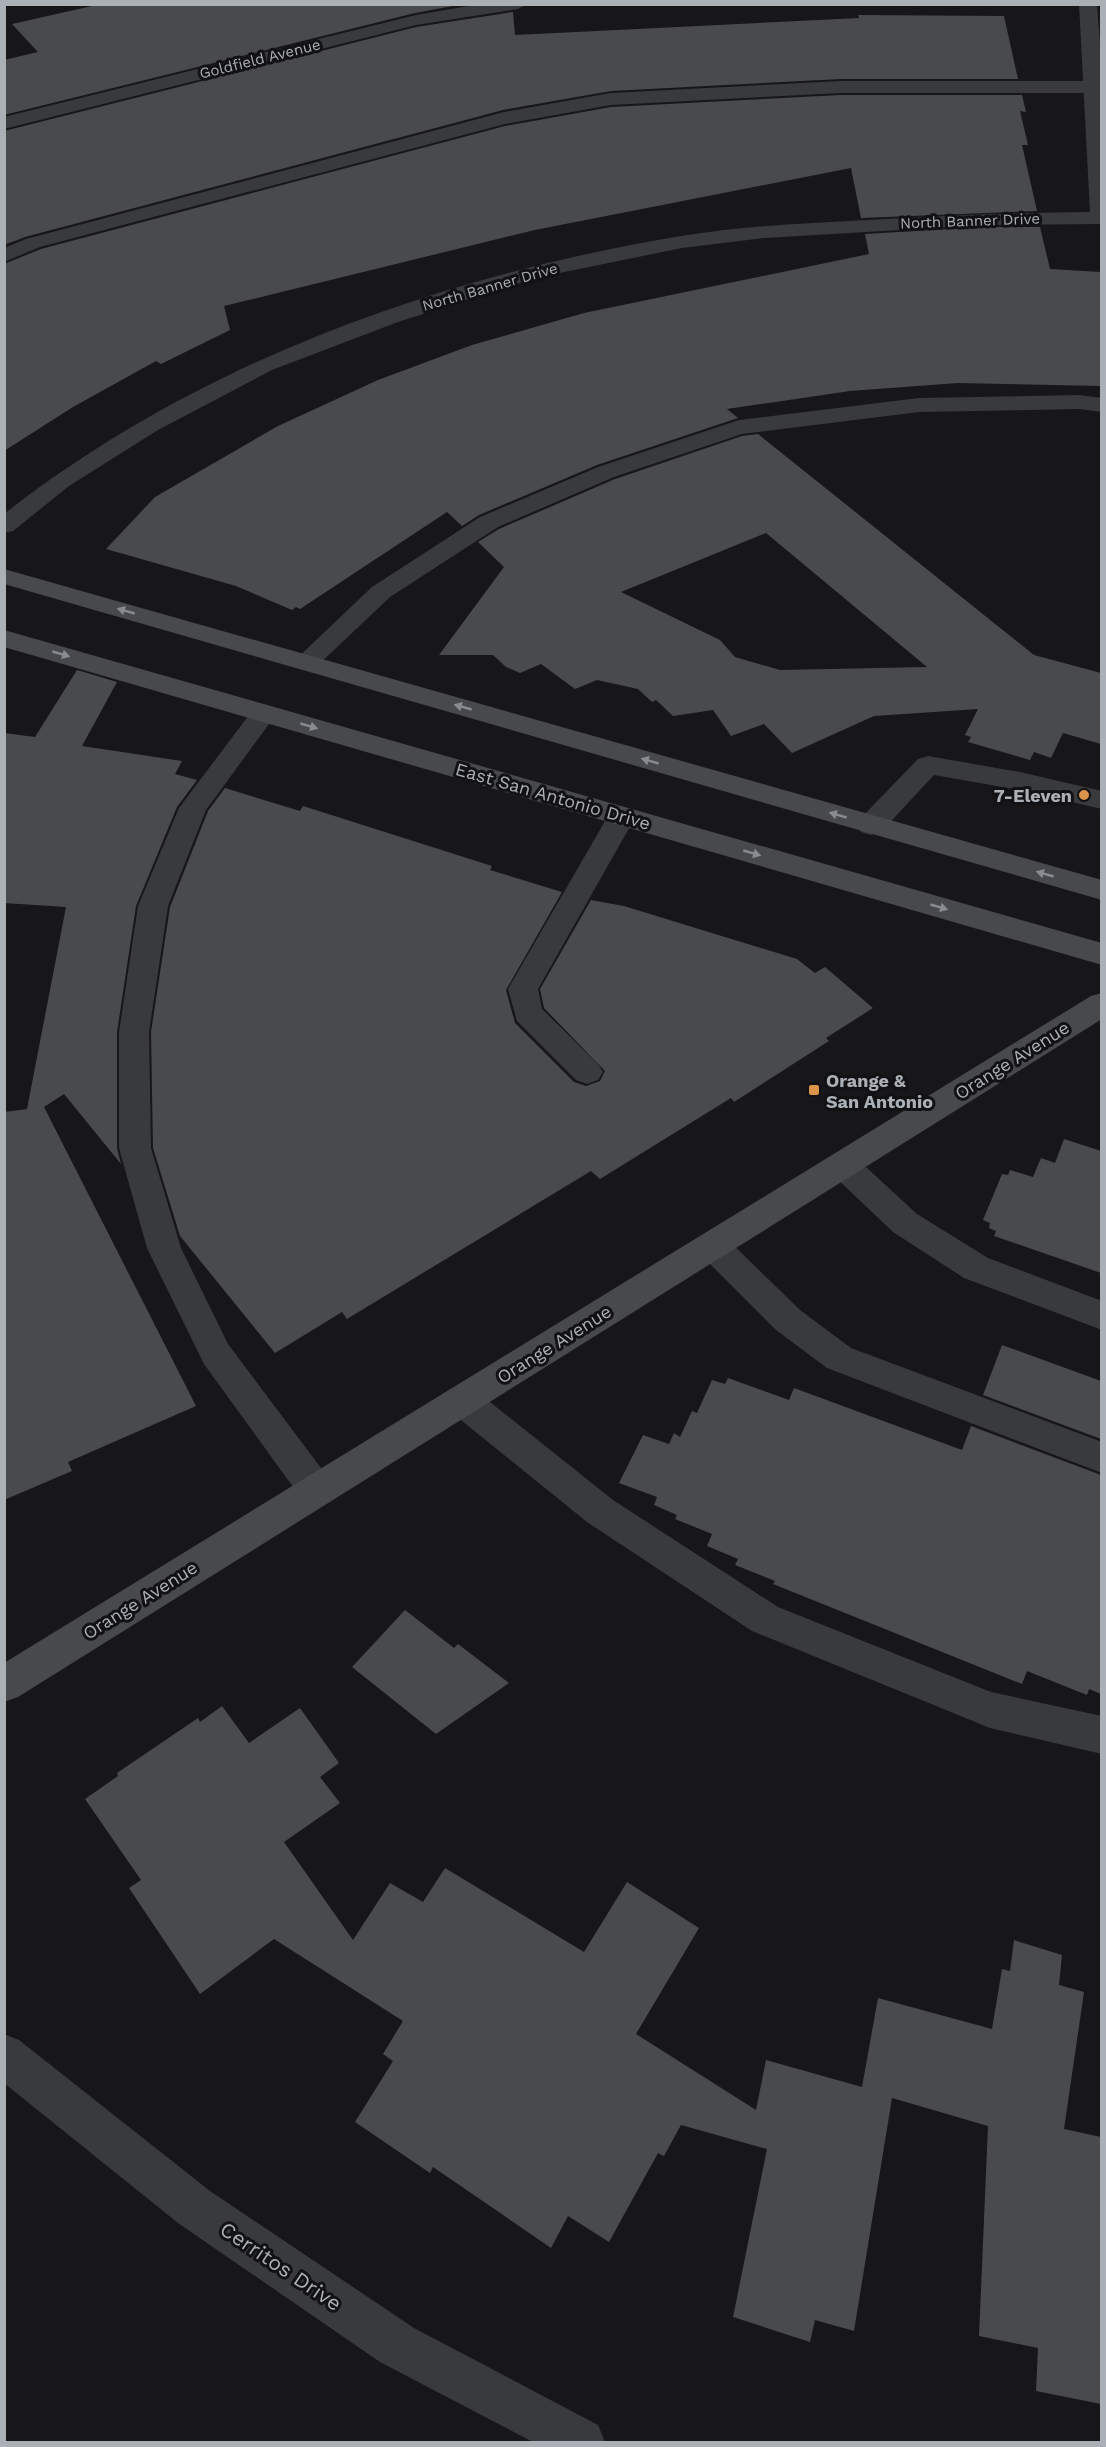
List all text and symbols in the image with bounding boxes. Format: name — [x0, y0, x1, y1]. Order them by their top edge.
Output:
street label: Goldfield Avenue — [198, 35, 322, 83]
street label: North Banner Drive — [900, 210, 1040, 232]
street label: North Banner Drive — [420, 259, 560, 315]
one-way arrow — [117, 606, 135, 615]
one-way arrow — [52, 650, 70, 659]
one-way arrow — [454, 702, 472, 712]
one-way arrow — [300, 722, 318, 731]
one-way arrow — [641, 756, 659, 765]
street label: East San Antonio Drive — [453, 758, 653, 834]
place label: 7-Eleven — [994, 785, 1072, 806]
marker: 7-Eleven — [1077, 788, 1091, 802]
one-way arrow — [828, 810, 846, 819]
one-way arrow — [743, 849, 761, 858]
one-way arrow — [1036, 869, 1054, 878]
one-way arrow — [930, 903, 948, 912]
street label: Orange Avenue — [951, 1016, 1073, 1104]
place label: Orange & San Antonio — [826, 1070, 933, 1112]
marker: Orange & San Antonio — [807, 1083, 821, 1097]
street label: Orange Avenue — [493, 1300, 615, 1388]
street label: Orange Avenue — [79, 1556, 201, 1644]
street label: Cerritos Drive — [216, 2216, 346, 2316]

